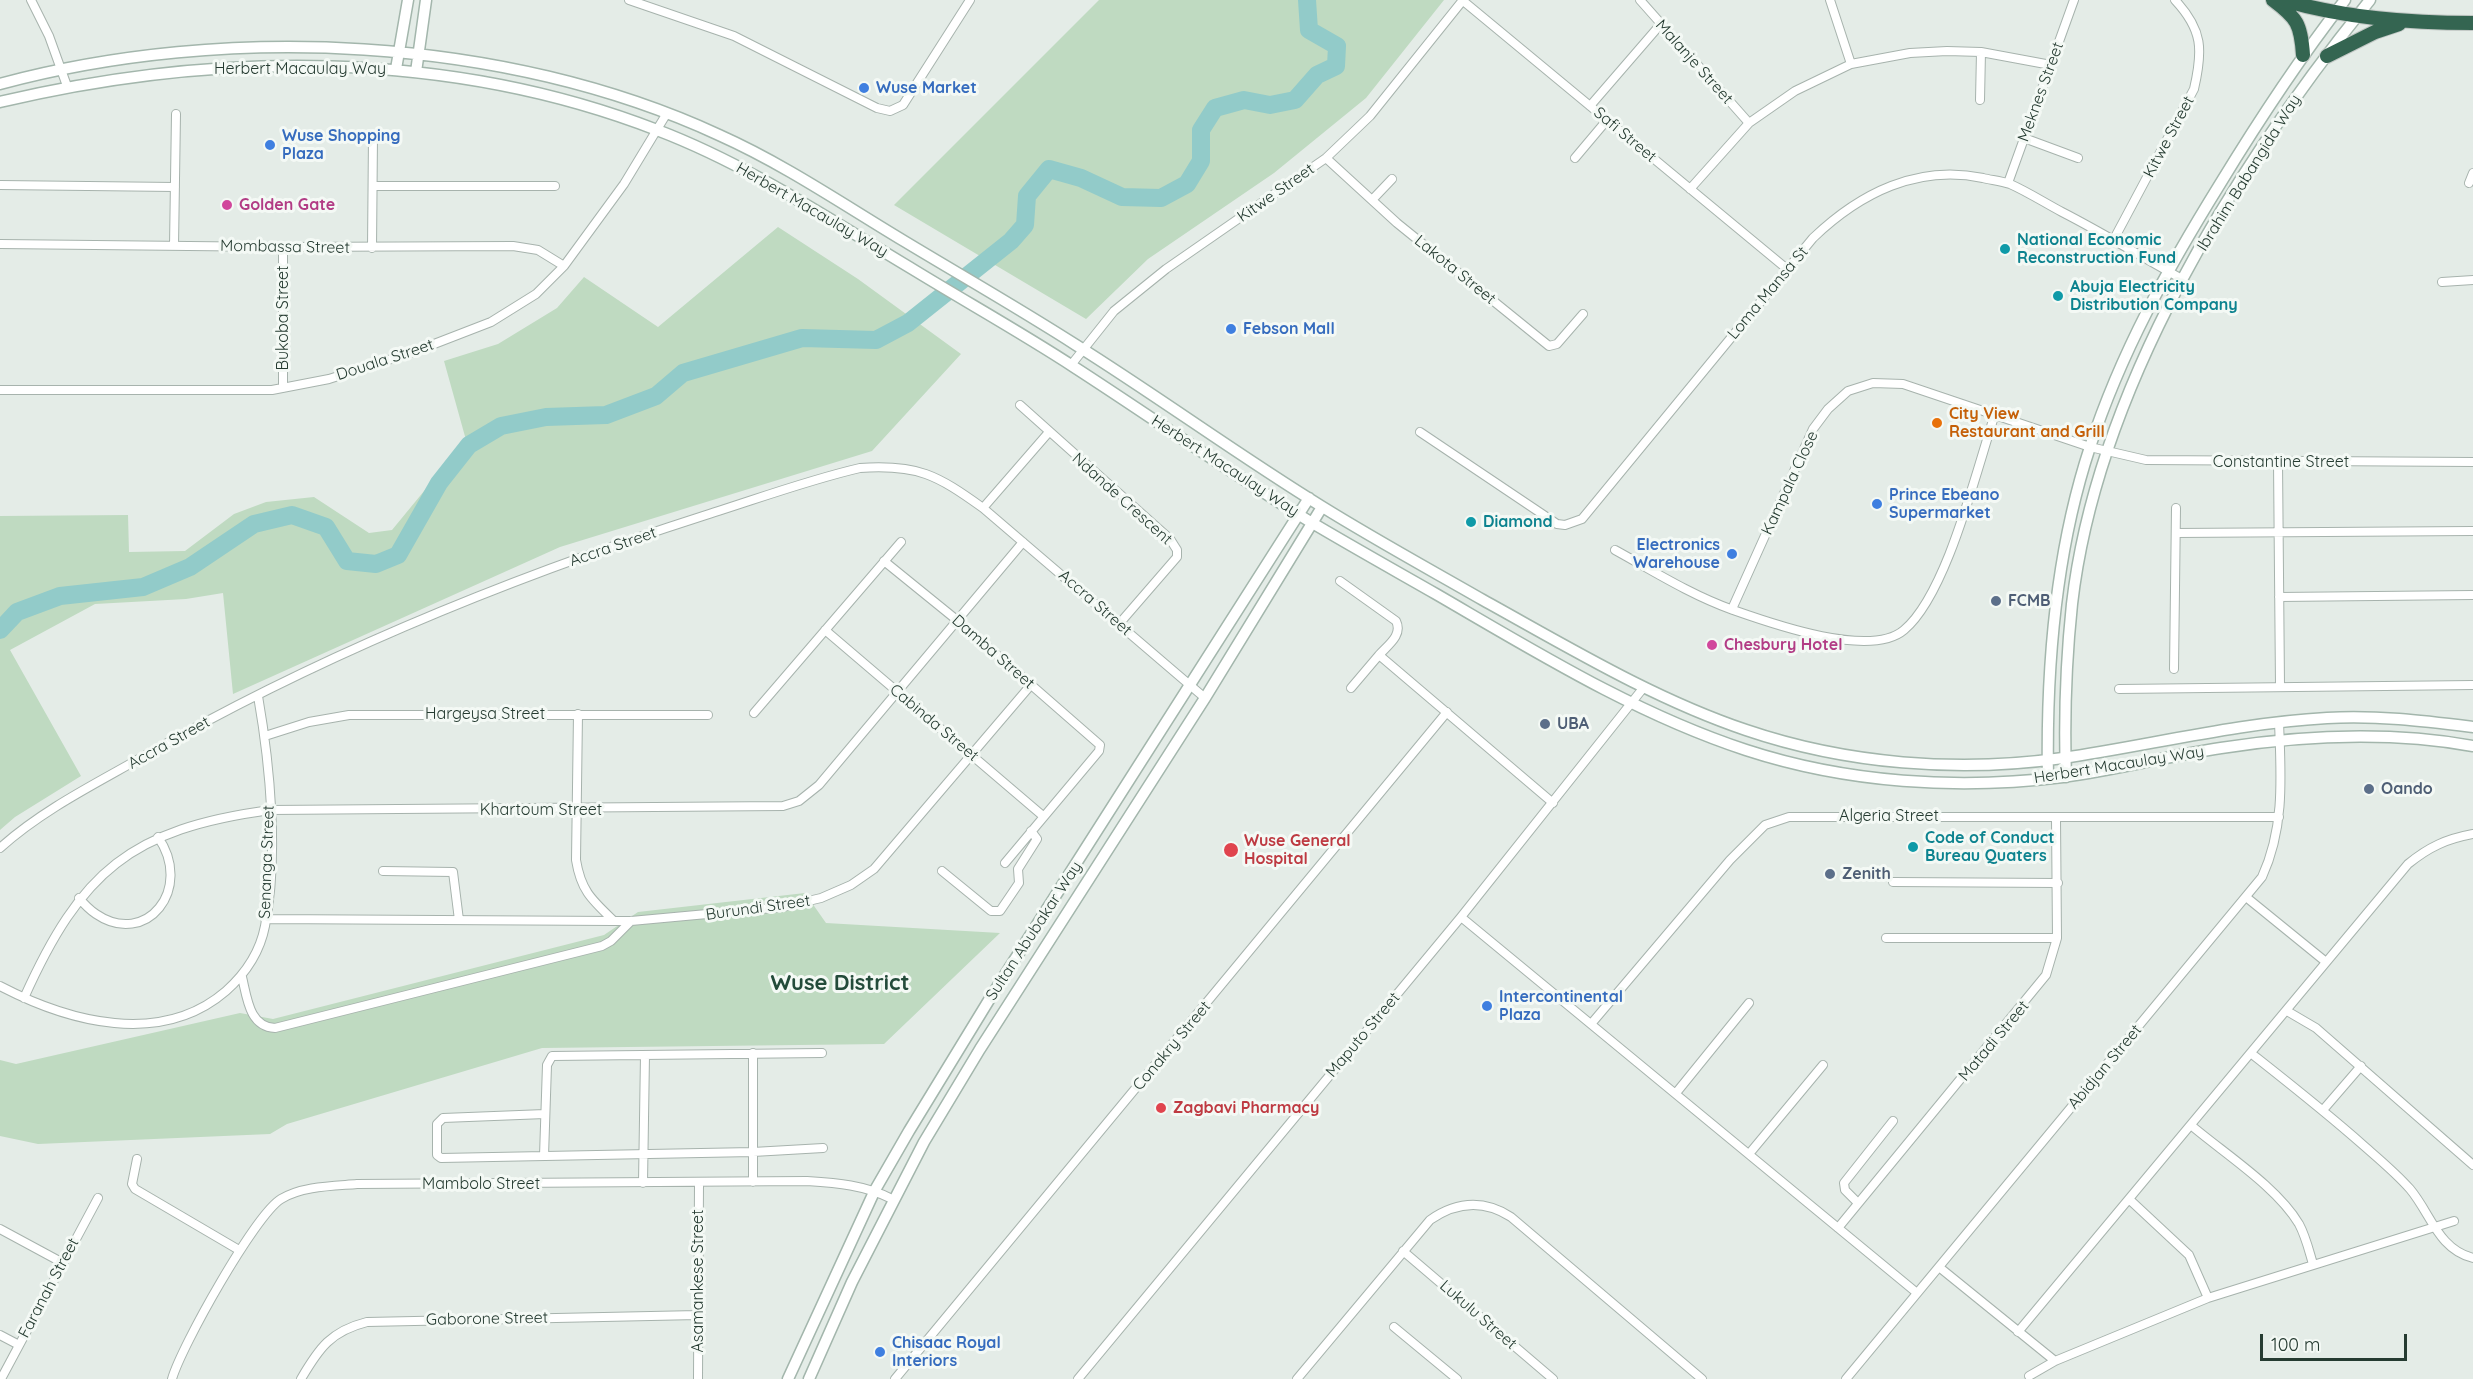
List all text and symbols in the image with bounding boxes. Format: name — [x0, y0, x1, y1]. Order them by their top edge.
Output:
street label: Malanje Street — [1651, 16, 1737, 108]
street label: Meknes Street — [2014, 40, 2068, 144]
street label: Herbert Macaulay Way — [214, 59, 386, 79]
place label: Wuse Market — [876, 78, 977, 98]
marker: Wuse Market — [857, 81, 871, 95]
street label: Ibrahim Babangida Way — [2193, 91, 2305, 255]
street label: Kitwe Street — [2140, 93, 2198, 181]
street label: Safi Street — [1590, 103, 1660, 167]
place label: Wuse Shopping Plaza — [282, 126, 400, 164]
marker: Wuse Shopping Plaza — [263, 138, 277, 152]
street label: Herbert Macaulay Way — [733, 159, 891, 261]
street label: Kitwe Street — [1234, 159, 1318, 227]
place label: Golden Gate — [239, 195, 335, 215]
marker: Golden Gate — [220, 198, 234, 212]
place label: National Economic Reconstruction Fund — [2017, 230, 2176, 268]
street label: Lakota Street — [1410, 231, 1500, 309]
street label: Mombassa Street — [220, 236, 350, 258]
marker: National Economic Reconstruction Fund — [1998, 242, 2012, 256]
street label: Loma Mansa St — [1724, 243, 1812, 343]
street label: Bukoba Street — [273, 266, 293, 370]
place label: Abuja Electricity Distribution Company — [2070, 277, 2238, 315]
marker: Abuja Electricity Distribution Company — [2051, 289, 2065, 303]
place label: Febson Mall — [1243, 319, 1335, 339]
marker: Febson Mall — [1224, 322, 1238, 336]
street label: Douala Street — [334, 335, 436, 385]
place label: City View Restaurant and Grill — [1949, 404, 2105, 442]
street label: Herbert Macaulay Way — [1148, 411, 1302, 521]
marker: City View Restaurant and Grill — [1930, 416, 1944, 430]
street label: Kampala Close — [1758, 428, 1822, 538]
street label: Ndande Crescent — [1068, 449, 1176, 549]
street label: Constantine Street — [2213, 452, 2349, 472]
place label: Prince Ebeano Supermarket — [1889, 485, 1999, 523]
marker: Prince Ebeano Supermarket — [1870, 497, 1884, 511]
place label: Diamond — [1483, 512, 1553, 532]
marker: Diamond — [1464, 515, 1478, 529]
street label: Accra Street — [567, 523, 659, 571]
place label: Electronics Warehouse — [1633, 535, 1720, 573]
marker: Electronics Warehouse — [1725, 547, 1739, 561]
street label: Accra Street — [1054, 566, 1136, 640]
place label: FCMB — [2008, 591, 2050, 611]
marker: FCMB — [1989, 594, 2003, 608]
street label: Damba Street — [948, 611, 1038, 693]
place label: Chesbury Hotel — [1724, 635, 1843, 655]
marker: Chesbury Hotel — [1705, 638, 1719, 652]
street label: Cabinda Street — [886, 680, 982, 766]
street label: Hargeysa Street — [425, 704, 545, 724]
street label: Accra Street — [125, 713, 213, 773]
place label: UBA — [1557, 714, 1589, 734]
marker: UBA — [1538, 717, 1552, 731]
street label: Herbert Macaulay Way — [2032, 742, 2206, 788]
place label: Oando — [2381, 779, 2433, 799]
marker: Oando — [2362, 782, 2376, 796]
street label: Khartoum Street — [480, 800, 602, 820]
street label: Senanga Street — [255, 805, 279, 919]
street label: Algeria Street — [1839, 806, 1939, 826]
place label: Code of Conduct Bureau Quaters — [1925, 828, 2055, 866]
place label: Wuse General Hospital — [1244, 831, 1351, 869]
marker: Code of Conduct Bureau Quaters — [1906, 840, 1920, 854]
marker: Wuse General Hospital — [1222, 841, 1240, 859]
street label: Sultan Abubakar Way — [982, 858, 1086, 1004]
place label: Zenith — [1842, 864, 1891, 884]
marker: Zenith — [1823, 867, 1837, 881]
street label: Burundi Street — [705, 891, 811, 925]
district label: Wuse District — [771, 970, 909, 996]
place label: Intercontinental Plaza — [1499, 987, 1623, 1025]
street label: Maputo Street — [1322, 989, 1404, 1081]
street label: Conakry Street — [1129, 997, 1215, 1095]
street label: Matadi Street — [1955, 997, 2033, 1085]
marker: Intercontinental Plaza — [1480, 999, 1494, 1013]
street label: Abidjan Street — [2064, 1021, 2146, 1113]
place label: Zagbavi Pharmacy — [1173, 1098, 1319, 1118]
marker: Zagbavi Pharmacy — [1154, 1101, 1168, 1115]
street label: Mambolo Street — [422, 1174, 540, 1194]
street label: Asamankese Street — [688, 1209, 708, 1353]
street label: Faranah Street — [15, 1235, 83, 1341]
street label: Lukulu Street — [1435, 1276, 1521, 1354]
street label: Gaborone Street — [426, 1308, 548, 1330]
scale bar — [2263, 1322, 2410, 1360]
place label: Chisaac Royal Interiors — [892, 1333, 1001, 1371]
text: 100 m — [2271, 1333, 2320, 1356]
marker: Chisaac Royal Interiors — [873, 1345, 887, 1359]

